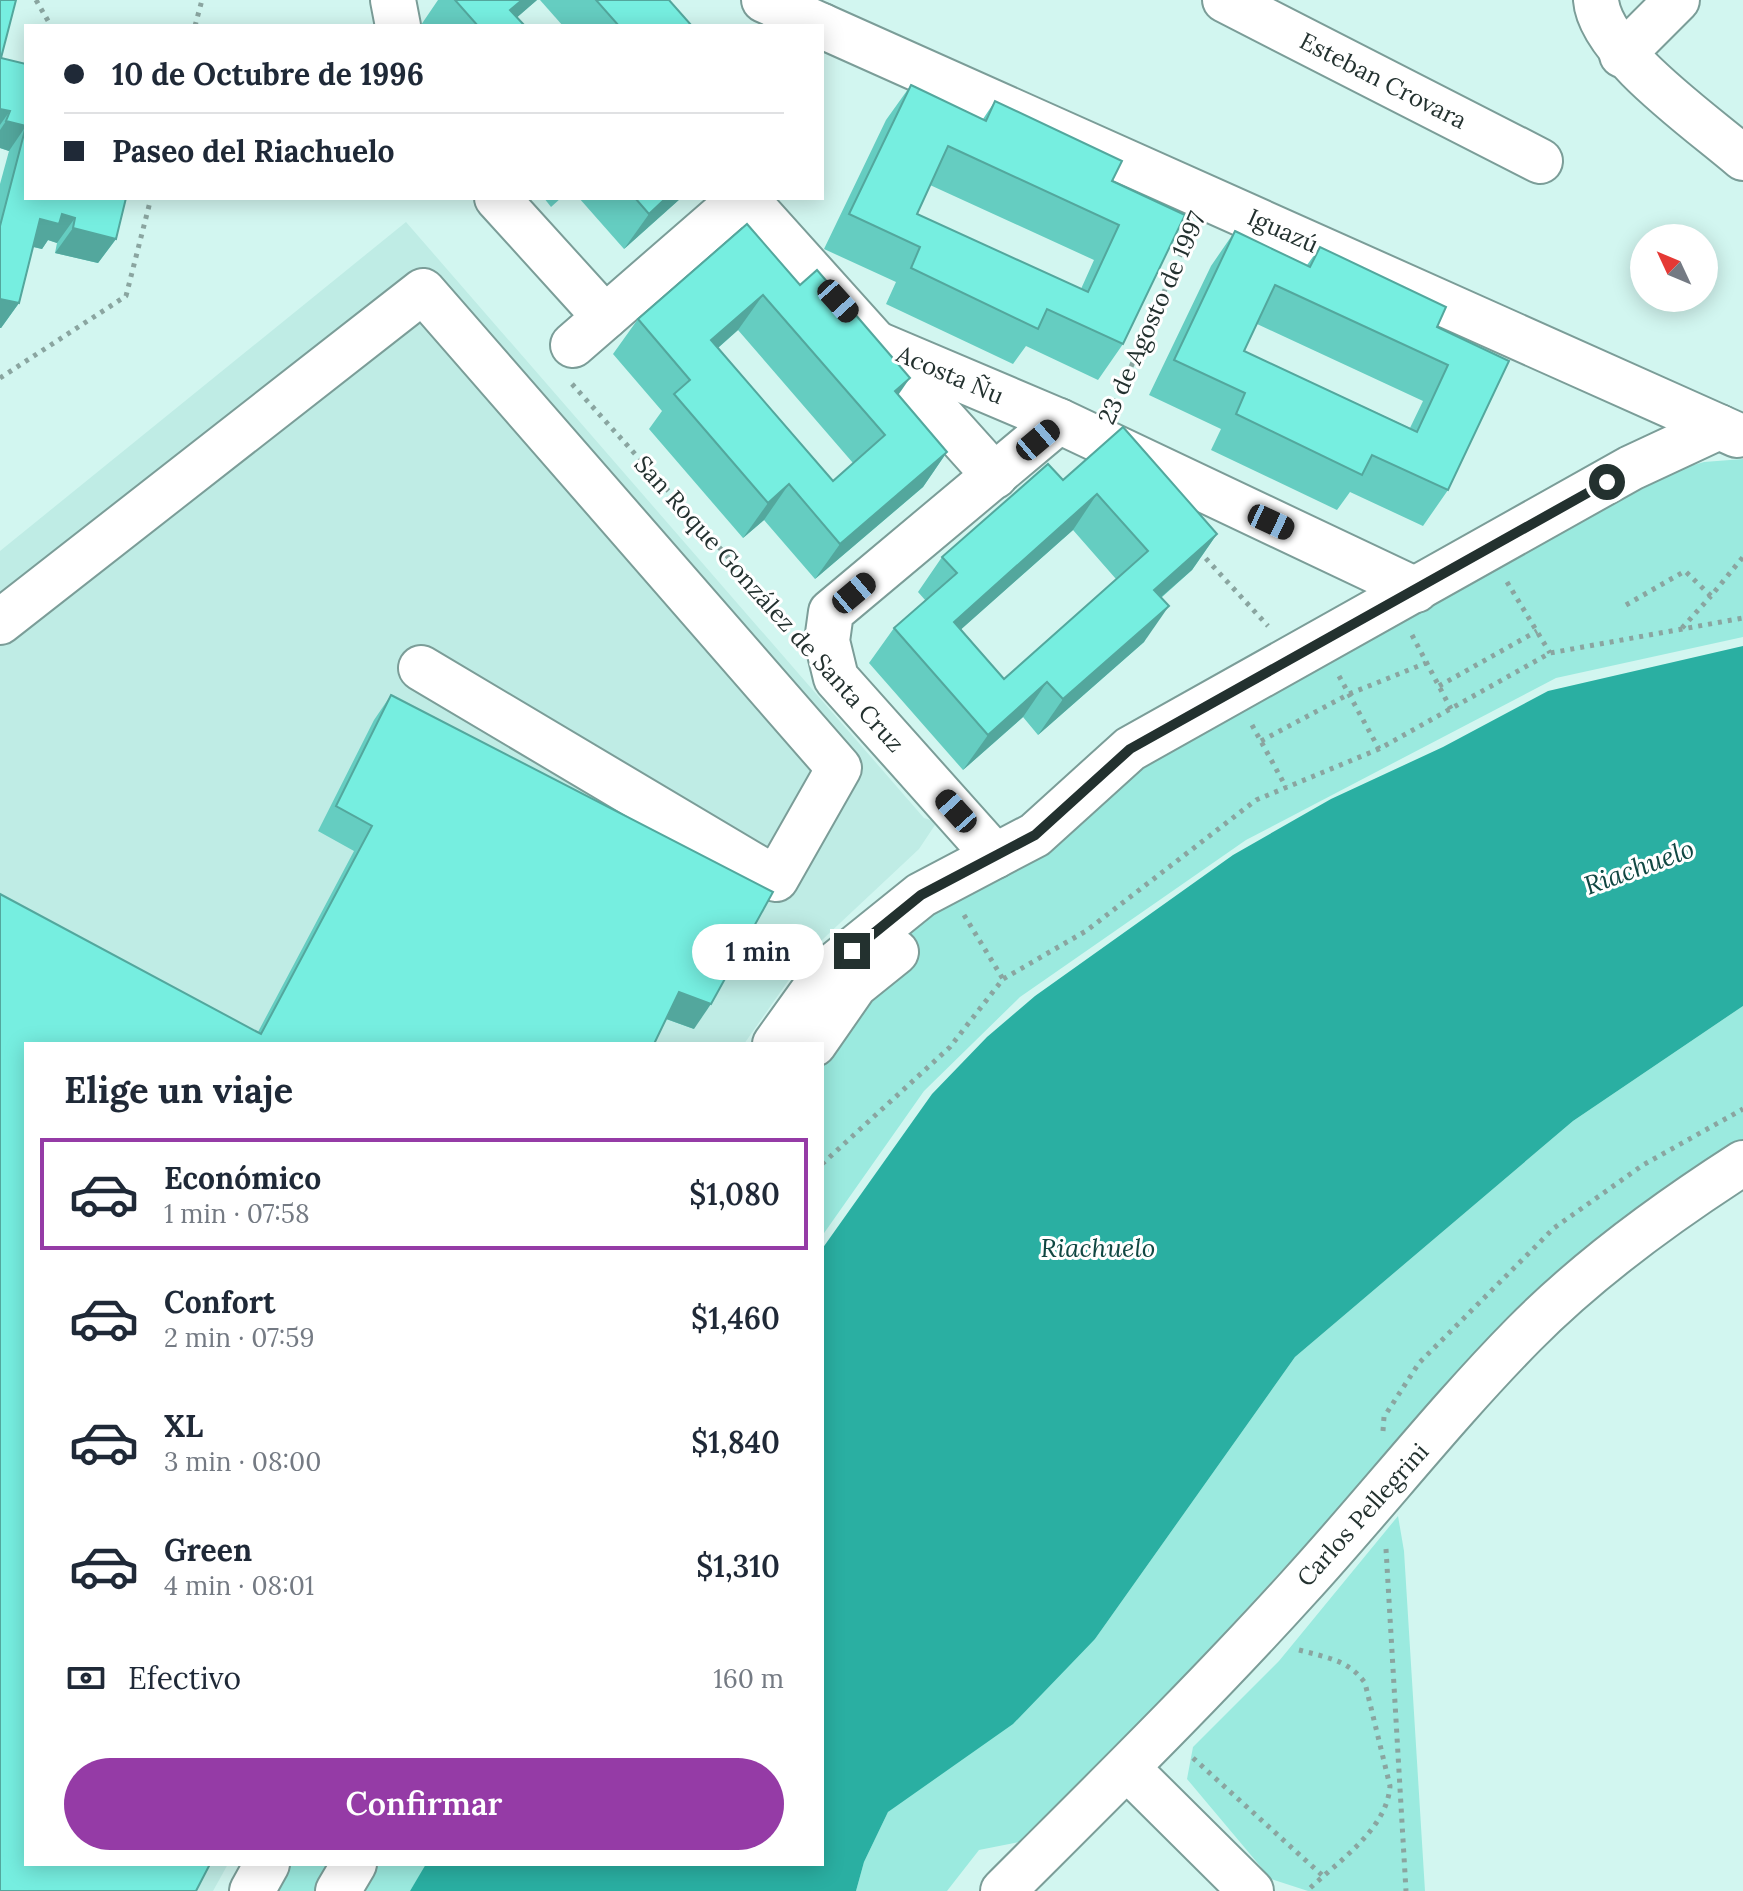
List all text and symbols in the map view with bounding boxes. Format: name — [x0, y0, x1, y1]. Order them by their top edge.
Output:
street label: Esteban Crovara — [1294, 25, 1472, 136]
text: 10 de Octubre de 1996 — [112, 55, 424, 93]
text: Paseo del Riachuelo — [112, 132, 395, 170]
street label: Iguazú — [1243, 201, 1323, 260]
street label: 23 de Agosto de 1997 — [1091, 207, 1212, 429]
north arrow — [1630, 224, 1718, 312]
map controls — [1630, 224, 1718, 312]
car — [813, 275, 863, 327]
street label: Acosta Ñu — [891, 338, 1008, 411]
car — [1012, 415, 1064, 465]
street label: San Roque González de Santa Cruz — [628, 449, 911, 758]
route start — [1589, 464, 1625, 500]
car — [1244, 501, 1298, 543]
car — [828, 568, 880, 618]
car — [931, 785, 981, 837]
water label: Riachuelo — [1579, 831, 1698, 902]
callout: 1 min — [692, 923, 824, 979]
route end — [834, 933, 870, 969]
text: 1 min — [725, 935, 791, 968]
text: Elige un viaje — [64, 1067, 293, 1113]
icon: car — [68, 1158, 140, 1230]
text: Económico — [164, 1159, 321, 1197]
text: $1,080 — [689, 1175, 780, 1213]
text: 1 min · 07:58 — [164, 1197, 310, 1230]
water label: Riachuelo — [1041, 1231, 1155, 1264]
icon: car — [68, 1282, 140, 1354]
text: Confort — [164, 1283, 275, 1321]
text: $1,460 — [691, 1299, 780, 1337]
text: 2 min · 07:59 — [164, 1321, 315, 1354]
icon: car — [68, 1406, 140, 1478]
text: XL — [164, 1407, 203, 1445]
text: $1,840 — [691, 1423, 780, 1461]
street label: Carlos Pellegrini — [1290, 1436, 1435, 1593]
text: 3 min · 08:00 — [164, 1445, 321, 1478]
icon: car — [68, 1530, 140, 1602]
text: Green — [164, 1531, 252, 1569]
text: $1,310 — [696, 1547, 780, 1585]
text: 4 min · 08:01 — [164, 1569, 314, 1602]
icon: cash — [64, 1656, 108, 1700]
text: Efectivo — [128, 1659, 241, 1697]
text: 160 m — [713, 1662, 784, 1695]
button: Confirmar — [64, 1758, 784, 1850]

